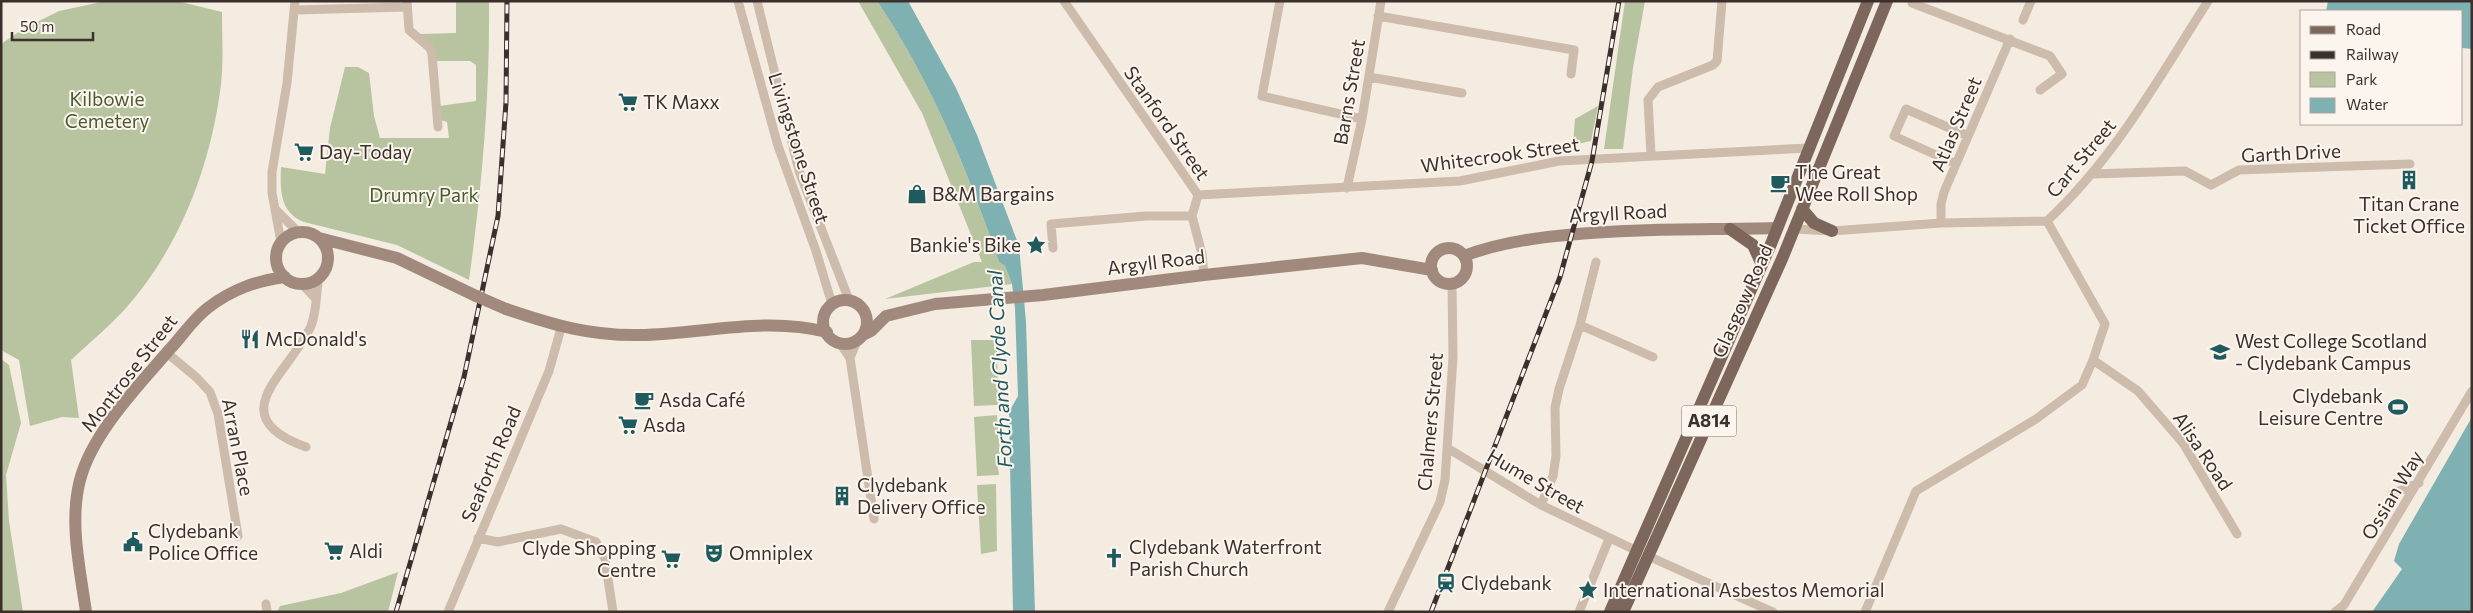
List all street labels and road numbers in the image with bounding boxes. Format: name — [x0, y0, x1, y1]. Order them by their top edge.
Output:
street label: Barns Street — [1328, 37, 1369, 146]
street label: Stanford Street — [1120, 61, 1215, 184]
street label: Livingstone Street — [764, 69, 835, 226]
street label: Atlas Street — [1925, 73, 1986, 175]
street label: Cart Street — [2041, 113, 2120, 202]
street label: Whitecrook Street — [1419, 132, 1581, 177]
street label: Garth Drive — [2241, 138, 2341, 167]
street label: Argyll Road — [1568, 198, 1668, 227]
street label: Glasgow Road — [1706, 241, 1777, 361]
street label: Argyll Road — [1106, 244, 1206, 279]
street label: Montrose Street — [76, 309, 182, 436]
street label: Chalmers Street — [1412, 352, 1447, 492]
street label: Arran Place — [218, 396, 259, 498]
street label: Seaforth Road — [456, 402, 525, 525]
road number: A814 — [1682, 406, 1736, 436]
street label: Alisa Road — [2169, 407, 2238, 494]
street label: Hume Street — [1483, 443, 1589, 518]
street label: Ossian Way — [2356, 446, 2427, 544]

